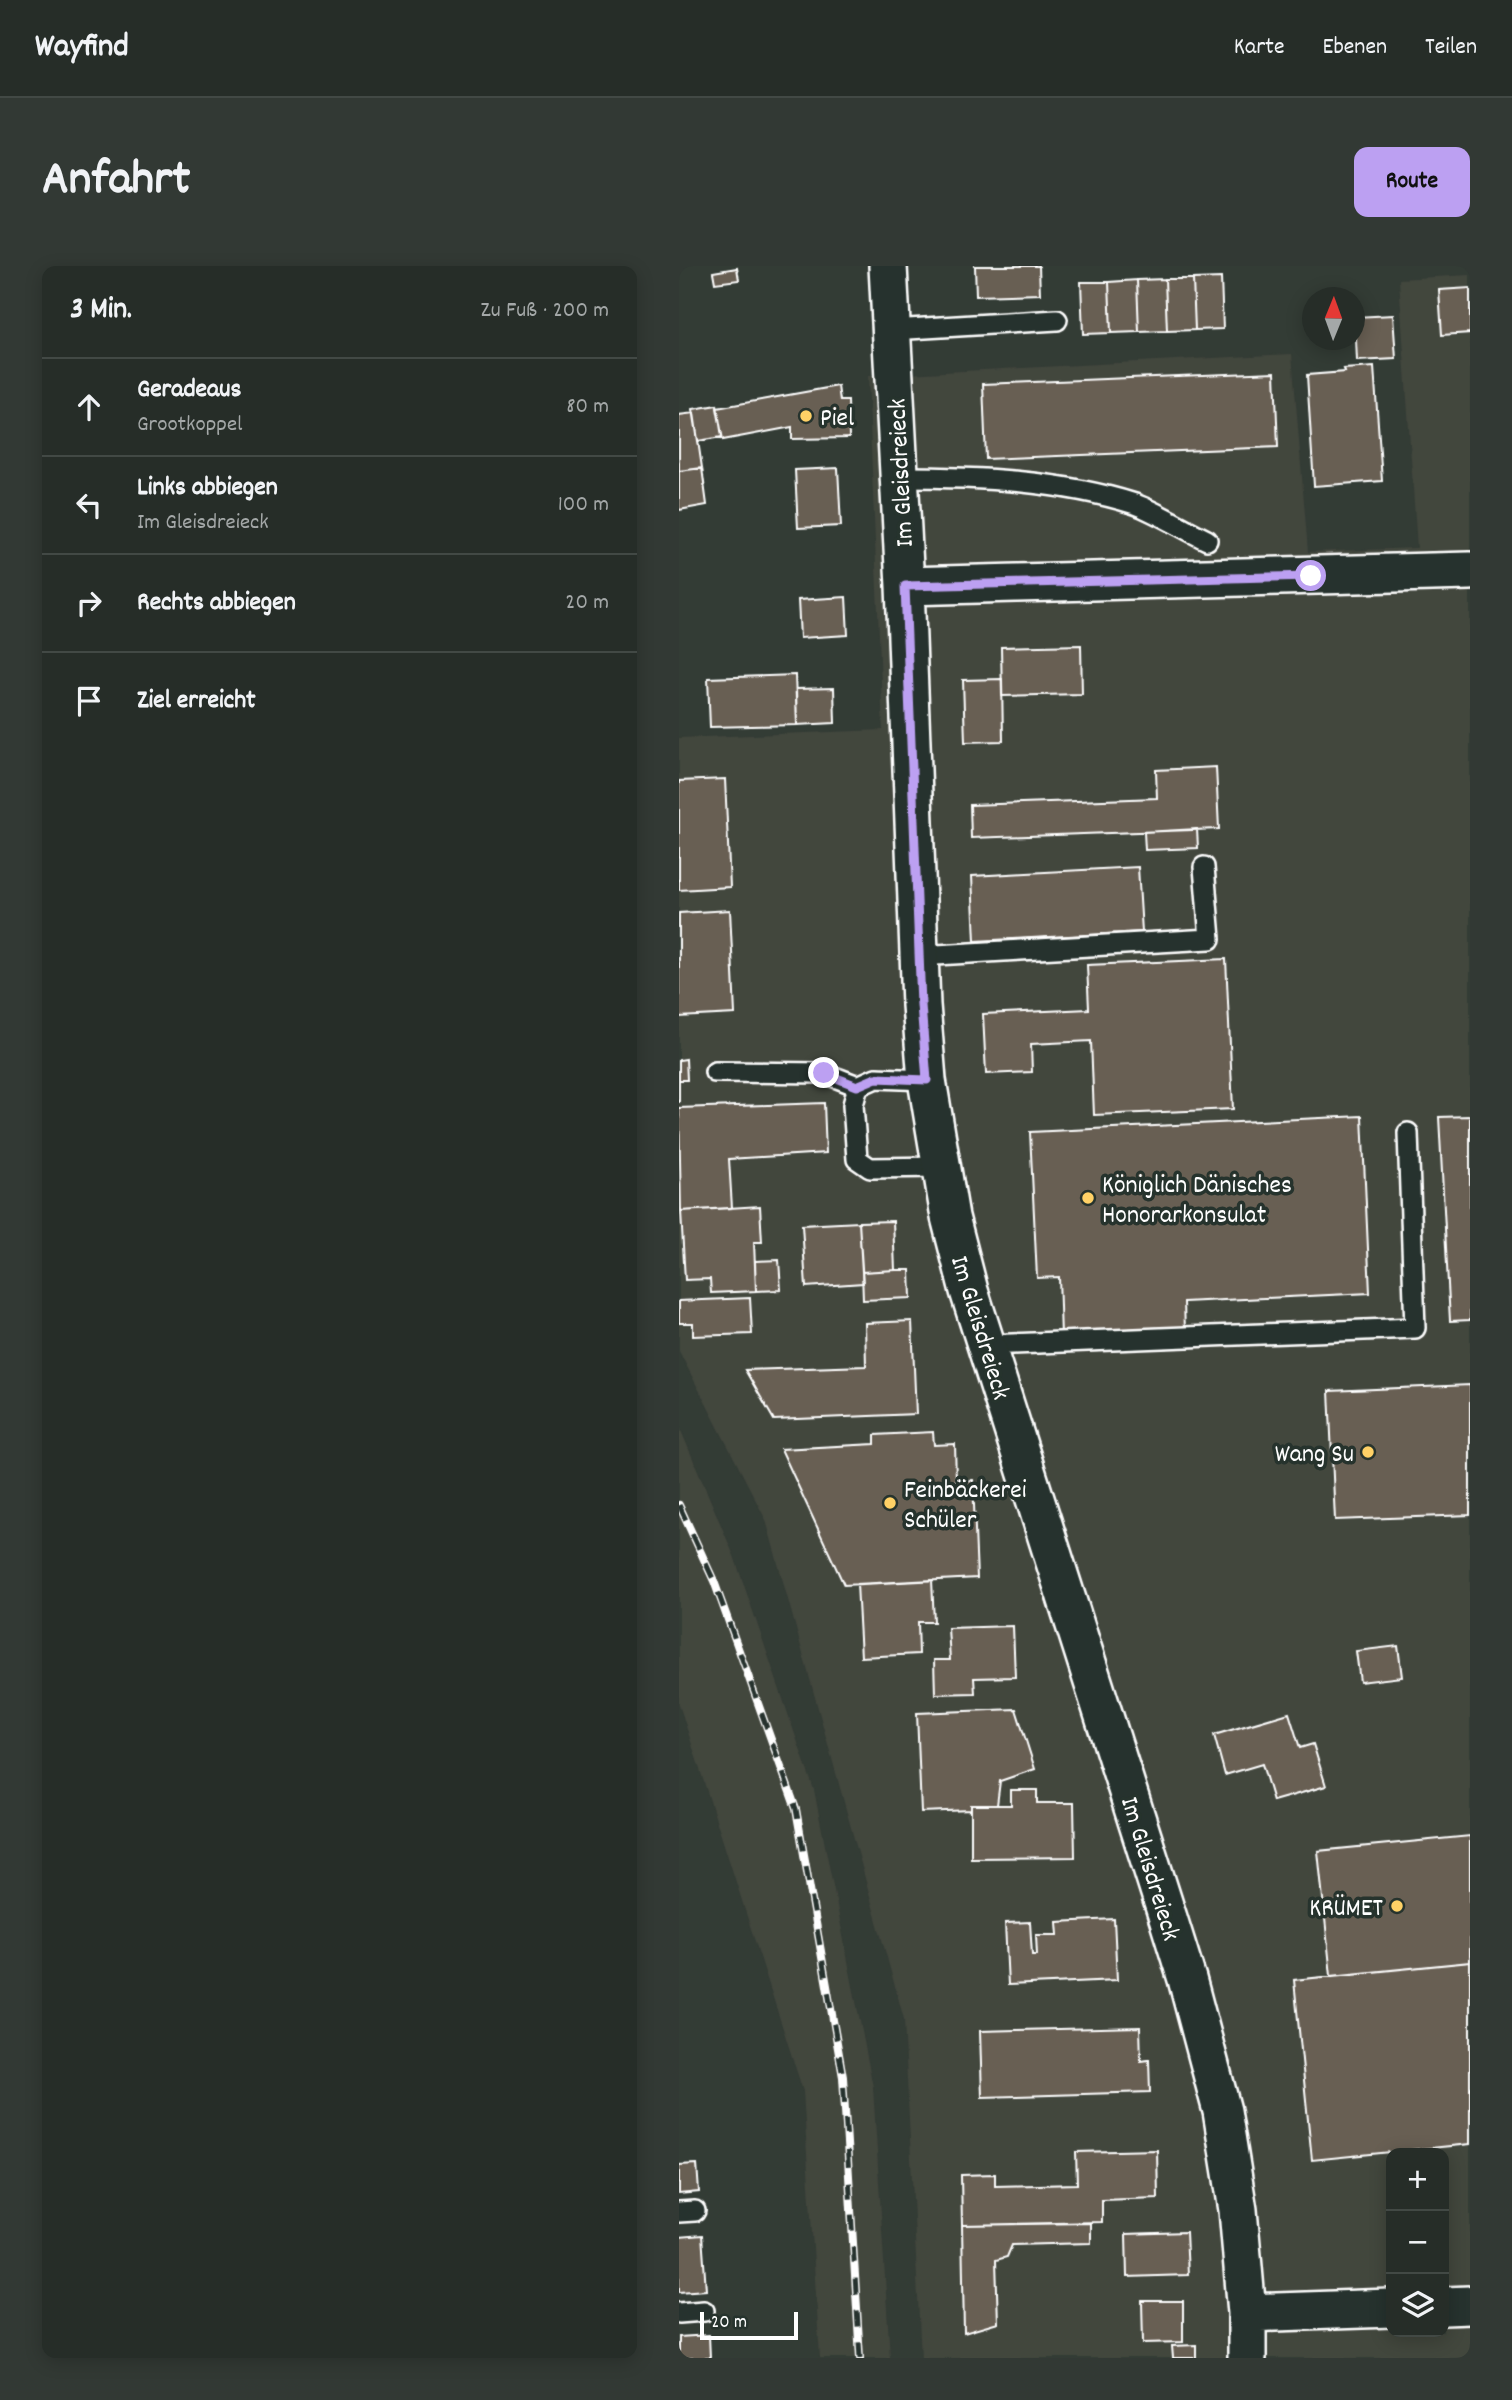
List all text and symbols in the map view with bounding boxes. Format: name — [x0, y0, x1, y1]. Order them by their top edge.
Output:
text: Wayfind — [35, 25, 129, 72]
text: Karte — [1234, 31, 1284, 65]
text: Ebenen — [1322, 31, 1387, 65]
text: Teilen — [1425, 31, 1477, 65]
text: Anfahrt — [42, 147, 190, 217]
button: Route — [1354, 147, 1470, 217]
north arrow — [1302, 287, 1365, 350]
text: 3 Min. — [70, 290, 132, 333]
text: Zu Fuß · 200 m — [481, 295, 609, 328]
text: Geradeaus — [137, 372, 241, 409]
icon: ahead — [70, 388, 108, 426]
text: 80 m — [566, 391, 609, 424]
street label: Im Gleisdreieck — [880, 397, 925, 548]
place label: Piel — [820, 401, 854, 438]
marker: Piel — [798, 408, 814, 424]
text: Grootkoppel — [137, 409, 243, 442]
text: Links abbiegen — [137, 470, 278, 507]
icon: left — [70, 486, 108, 524]
text: 100 m — [558, 489, 609, 522]
text: Im Gleisdreieck — [137, 507, 269, 540]
route start — [1295, 560, 1326, 591]
icon: right — [70, 584, 108, 622]
text: Rechts abbiegen — [137, 585, 296, 622]
text: 20 m — [565, 587, 609, 620]
icon: arrive — [70, 682, 108, 720]
text: Ziel erreicht — [137, 683, 256, 720]
route end — [808, 1057, 839, 1088]
place label: Königlich Dänisches Honorarkonsulat — [1102, 1168, 1292, 1235]
marker: Königlich Dänisches Honorarkonsulat — [1080, 1190, 1096, 1206]
street label: Im Gleisdreieck — [939, 1251, 1018, 1405]
place label: Wang Su — [1275, 1437, 1354, 1474]
marker: Wang Su — [1360, 1444, 1376, 1460]
place label: Feinbäckerei Schüler — [904, 1473, 1027, 1540]
marker: Feinbäckerei Schüler — [882, 1495, 898, 1511]
street label: Im Gleisdreieck — [1109, 1792, 1188, 1946]
place label: KRÜMET — [1309, 1891, 1384, 1928]
marker: KRÜMET — [1389, 1898, 1405, 1914]
map controls — [1386, 2148, 1449, 2337]
button: + — [1386, 2148, 1449, 2211]
button: − — [1386, 2211, 1449, 2274]
button: layers — [1386, 2274, 1449, 2337]
scale bar — [700, 2309, 798, 2341]
text: 20 m — [711, 2310, 747, 2337]

